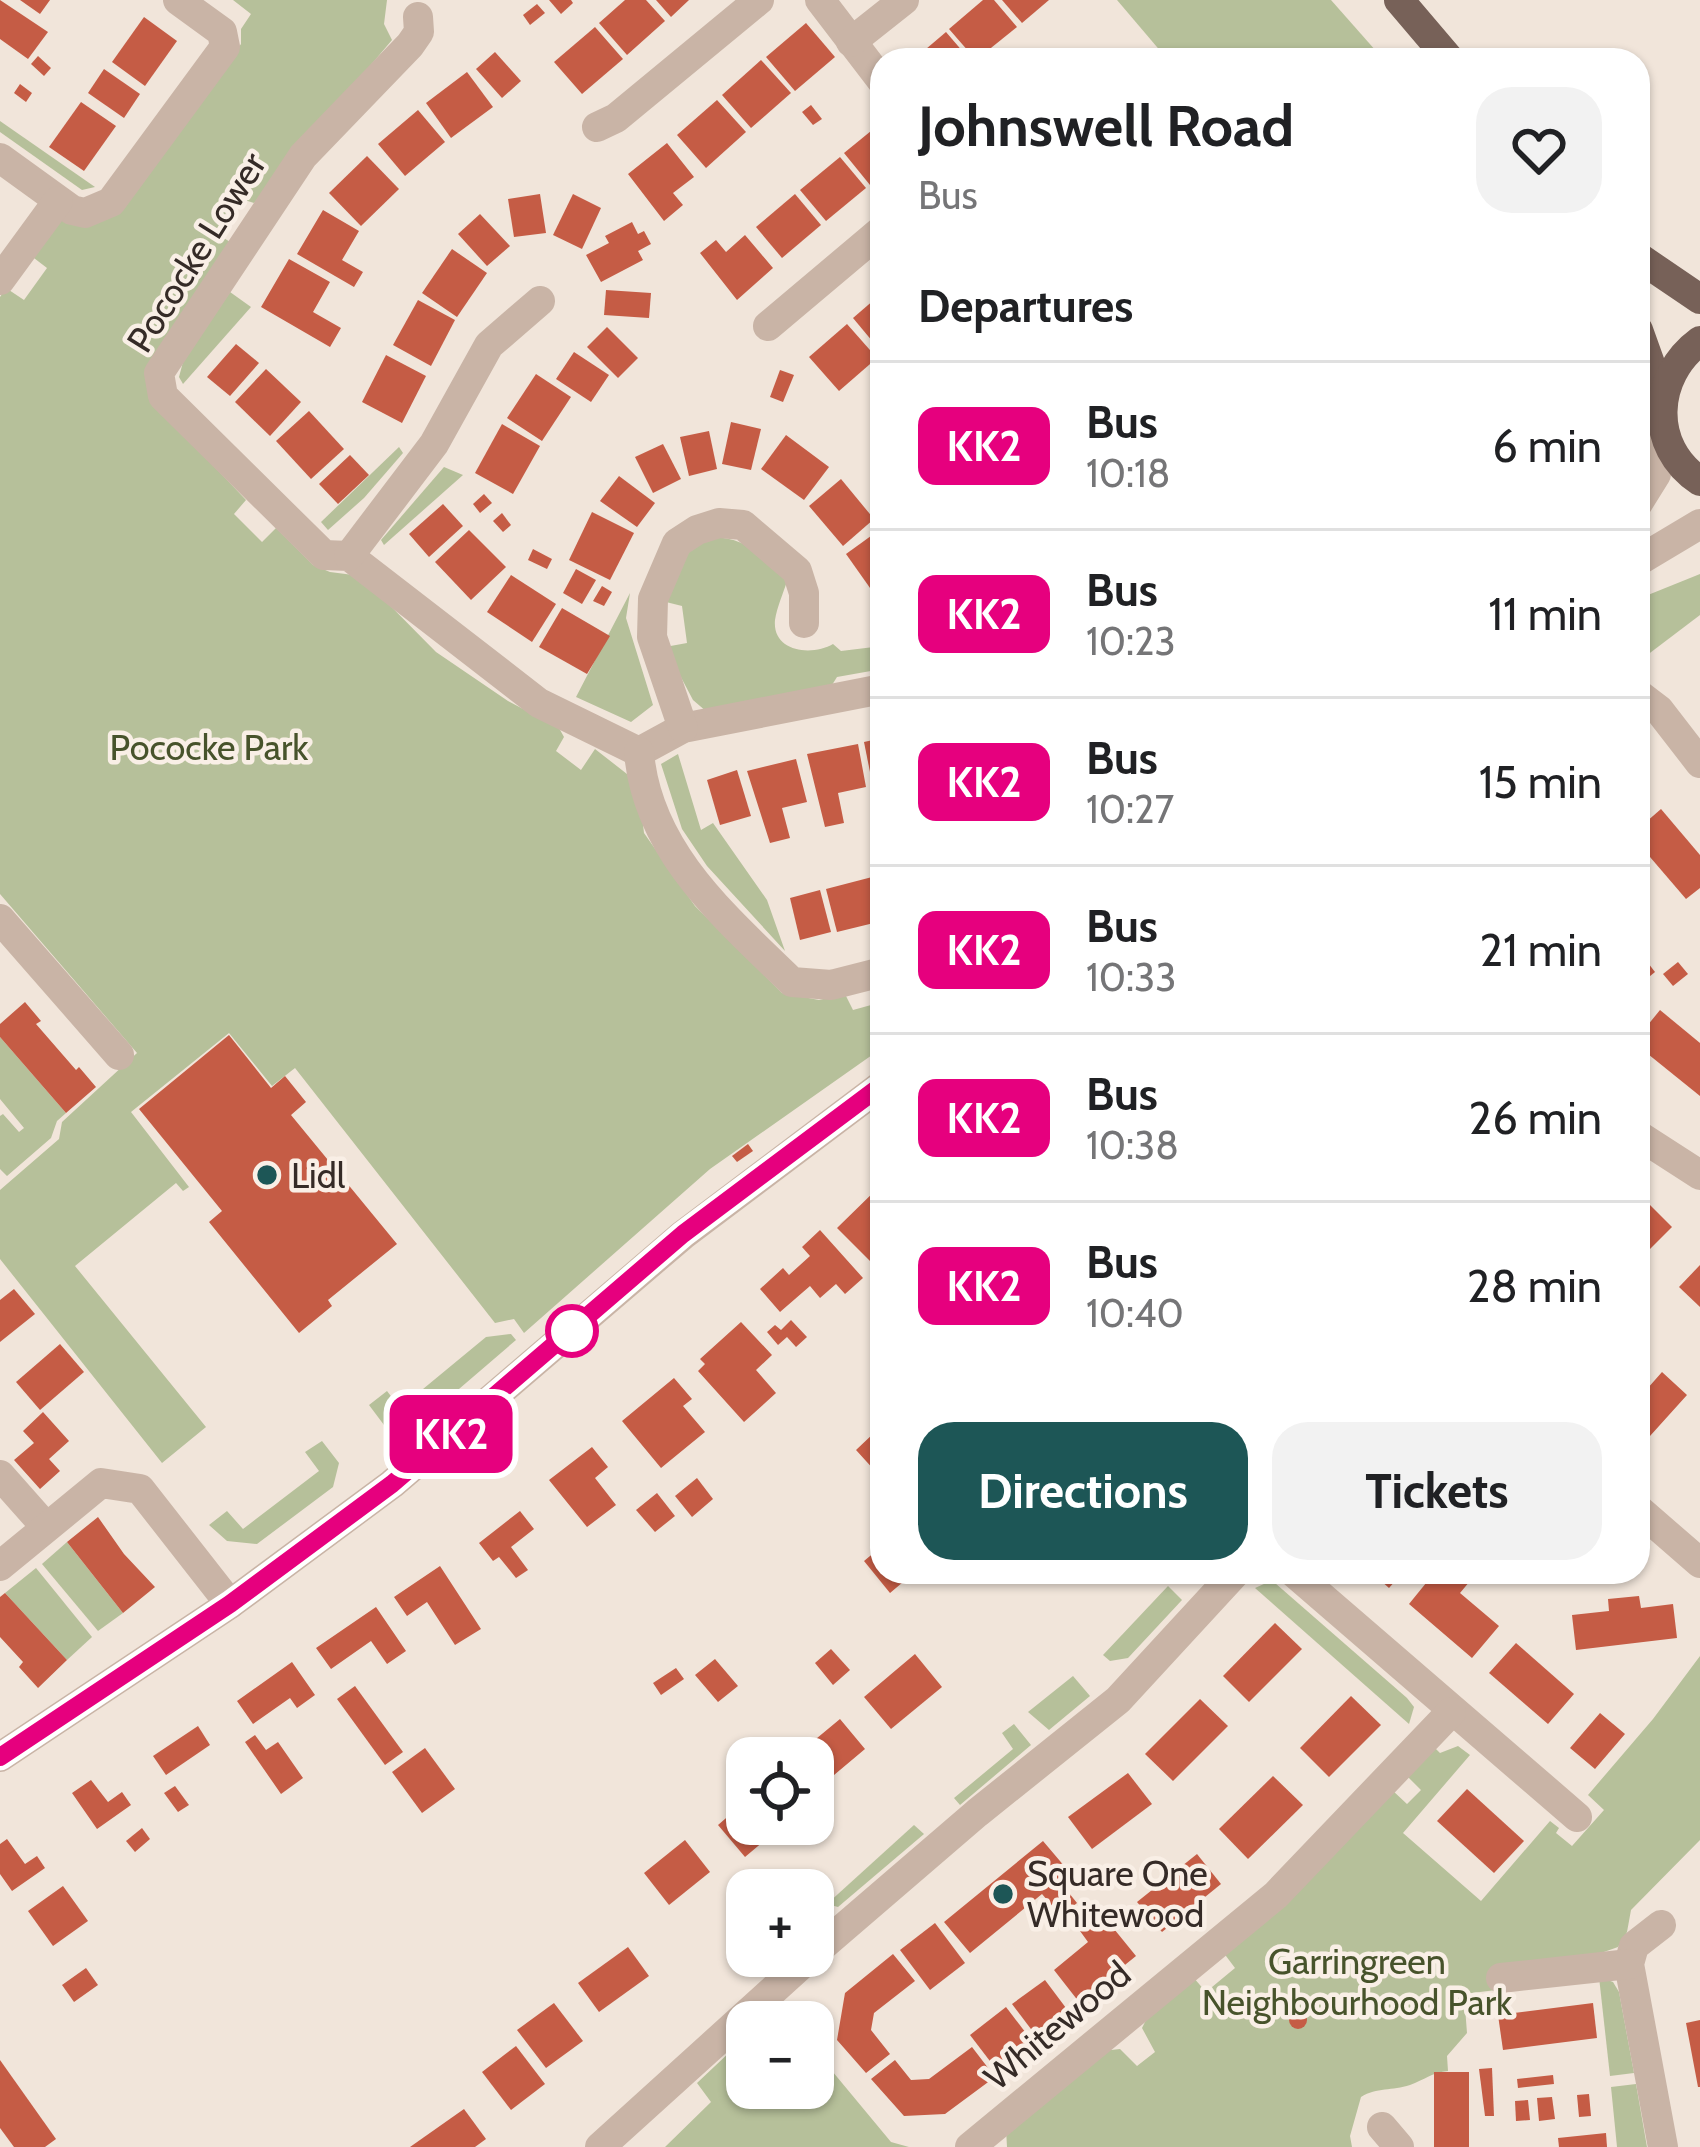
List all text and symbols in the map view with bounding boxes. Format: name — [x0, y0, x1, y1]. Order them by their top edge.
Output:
button: heart — [1476, 87, 1602, 213]
text: Johnswell Road — [918, 91, 1294, 160]
street label: Pococke Lower — [117, 144, 275, 360]
text: Bus — [918, 171, 978, 219]
text: Departures — [918, 279, 1133, 333]
text: Bus — [1086, 395, 1158, 449]
text: 6 min — [1492, 419, 1602, 473]
text: KK2 — [947, 420, 1021, 472]
text: 10:18 — [1086, 449, 1170, 497]
text: Bus — [1086, 563, 1158, 617]
text: 11 min — [1488, 587, 1602, 641]
text: KK2 — [947, 588, 1021, 640]
text: 10:23 — [1086, 617, 1176, 665]
park label: Pococke Park — [110, 725, 309, 769]
text: Bus — [1086, 731, 1158, 785]
text: 15 min — [1479, 755, 1602, 809]
text: KK2 — [947, 756, 1021, 808]
text: 10:27 — [1086, 785, 1174, 833]
text: Bus — [1086, 899, 1158, 953]
text: 21 min — [1479, 923, 1602, 977]
text: KK2 — [947, 924, 1021, 976]
text: 10:33 — [1086, 953, 1176, 1001]
text: Bus — [1086, 1067, 1158, 1121]
text: 26 min — [1469, 1091, 1602, 1145]
text: KK2 — [947, 1092, 1021, 1144]
text: 10:38 — [1086, 1121, 1179, 1169]
place label: Lidl — [291, 1153, 346, 1197]
marker: Lidl — [254, 1162, 280, 1188]
text: Bus — [1086, 1235, 1158, 1289]
text: 28 min — [1467, 1259, 1602, 1313]
text: KK2 — [947, 1260, 1021, 1312]
text: 10:40 — [1086, 1289, 1184, 1337]
unlabelled marker — [547, 1306, 597, 1356]
line badge: KK2 — [382, 1395, 520, 1473]
text: KK2 — [414, 1408, 488, 1460]
button: Directions — [918, 1422, 1248, 1560]
button: Tickets — [1272, 1422, 1602, 1560]
map controls — [726, 1737, 834, 2109]
button: locate — [726, 1737, 834, 1845]
place label: Square One Whitewood — [1027, 1851, 1208, 1936]
button: + — [726, 1869, 834, 1977]
marker: Square One Whitewood — [990, 1881, 1016, 1907]
park label: Garringreen Neighbourhood Park — [1202, 1939, 1513, 2024]
street label: Whitewood — [975, 1951, 1139, 2099]
button: − — [726, 2001, 834, 2109]

